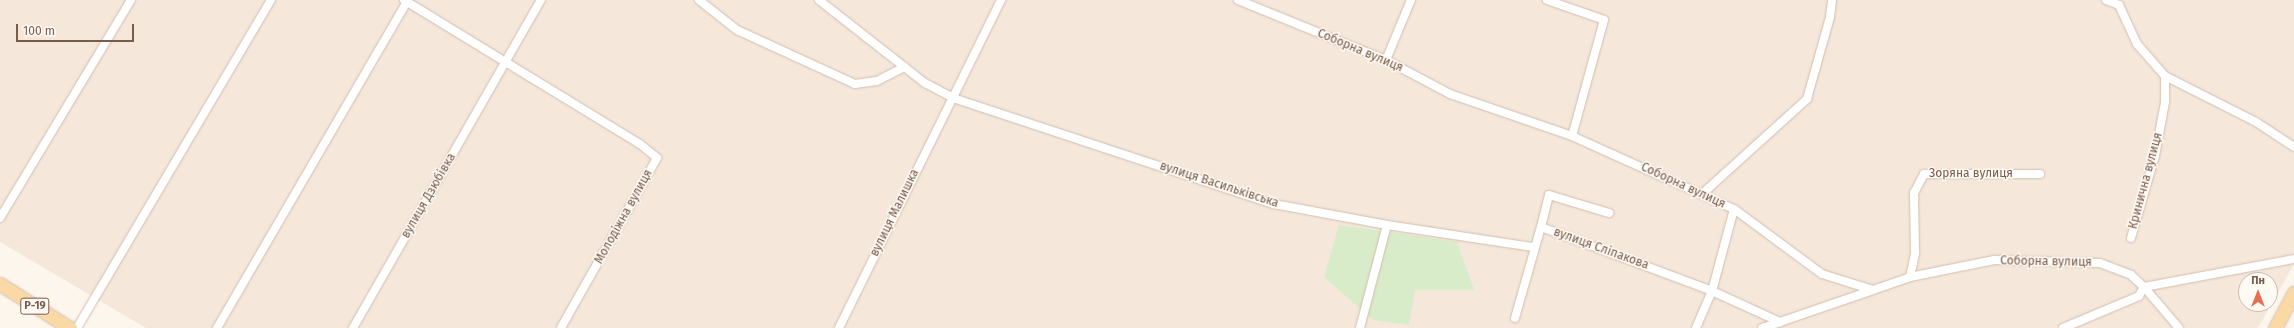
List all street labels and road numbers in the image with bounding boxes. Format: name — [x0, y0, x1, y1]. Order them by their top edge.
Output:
street label: Соборна вулиця — [1315, 26, 1405, 76]
street label: Кринична вулиця — [2126, 131, 2166, 231]
street label: вулиця Дзюбівка — [399, 151, 459, 241]
street label: вулиця Васильківська — [1158, 159, 1280, 211]
street label: Соборна вулиця — [1638, 160, 1728, 212]
street label: Молодіжна вулиця — [592, 167, 656, 267]
street label: вулиця Малишка — [868, 167, 922, 259]
street label: Зоряна вулиця — [1929, 167, 2013, 181]
street label: вулиця Сліпакова — [1551, 225, 1651, 273]
street label: Соборна вулиця — [2000, 254, 2092, 270]
road number: Р-19 — [20, 297, 50, 315]

